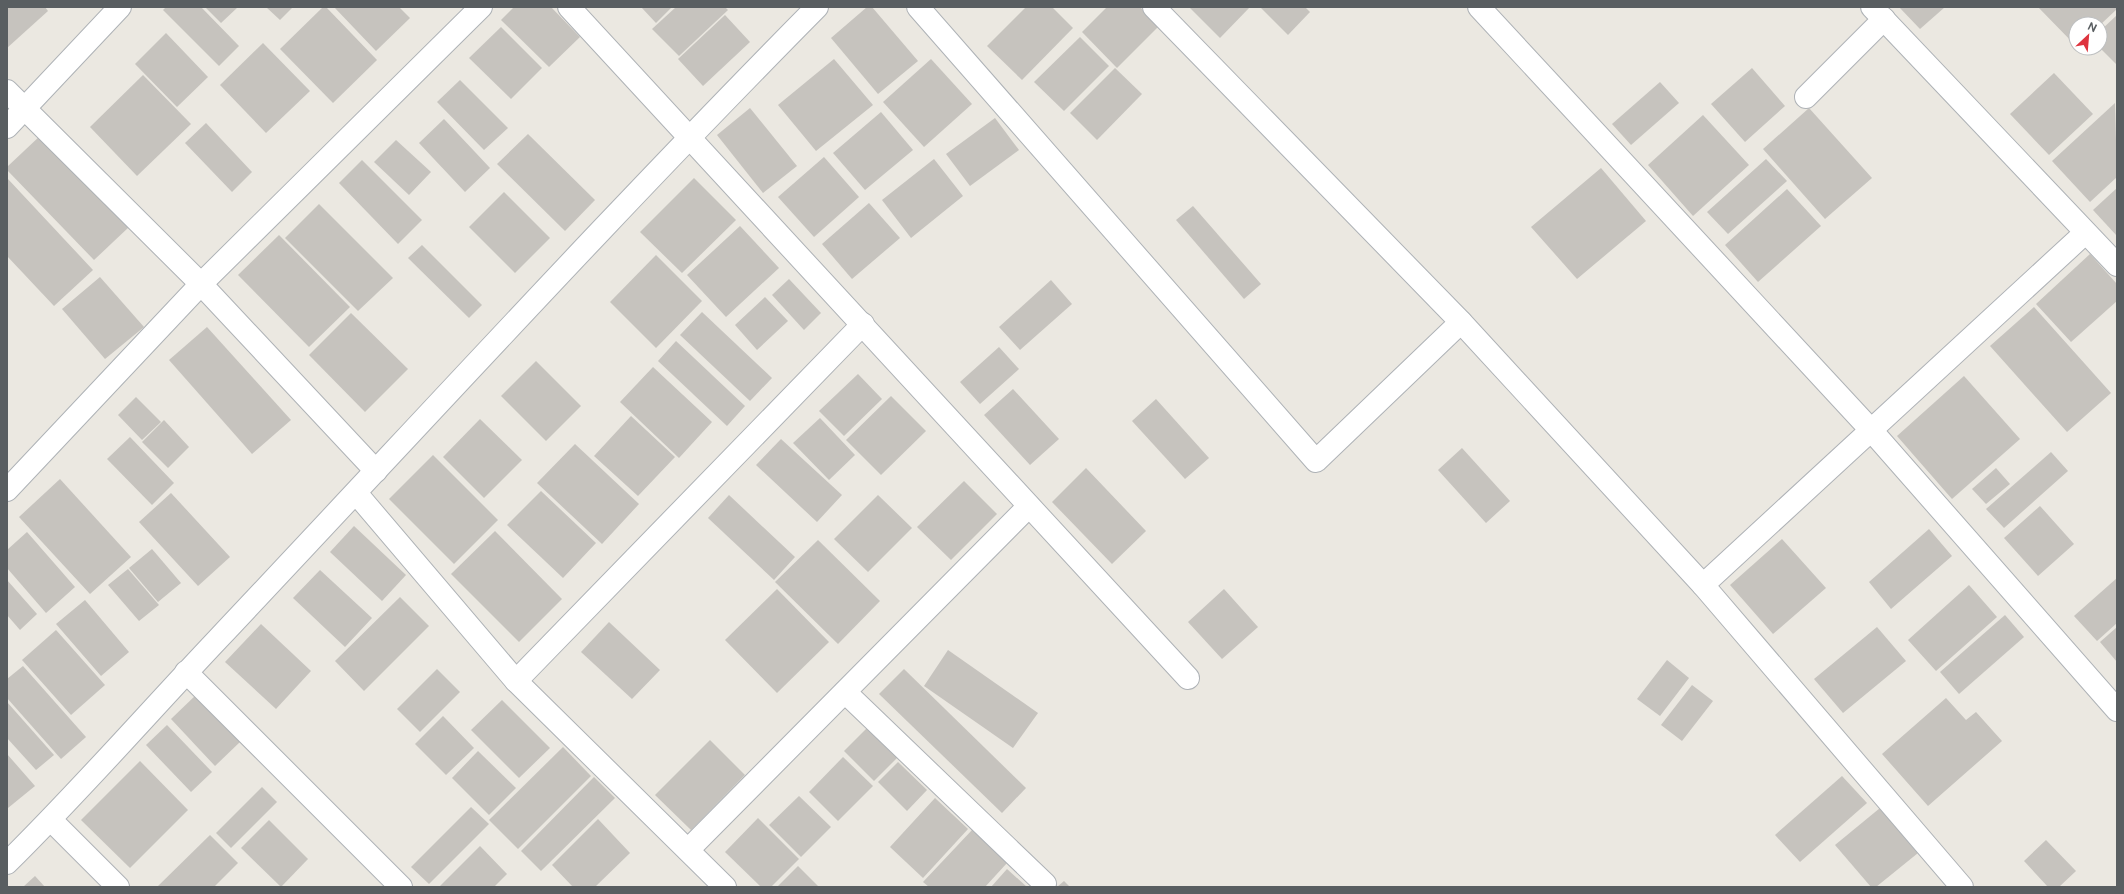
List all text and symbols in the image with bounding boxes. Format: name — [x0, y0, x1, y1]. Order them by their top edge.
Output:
north arrow — [2068, 16, 2108, 56]
text: N — [2086, 20, 2099, 34]

